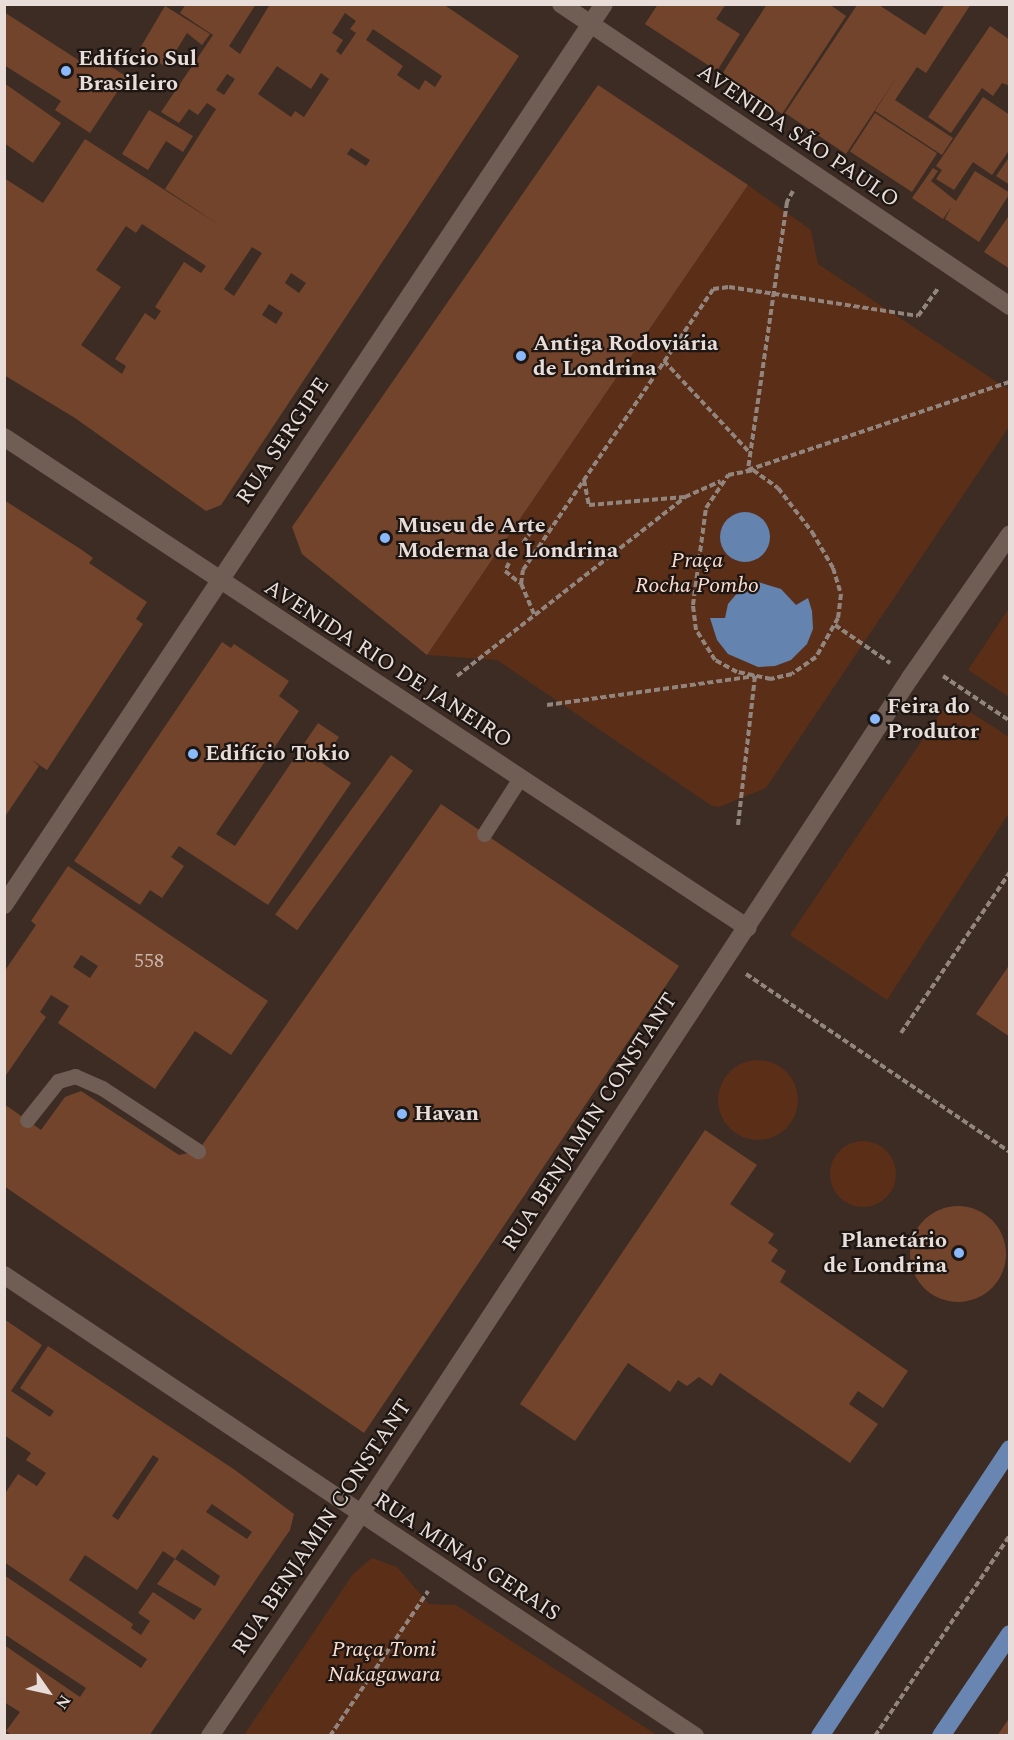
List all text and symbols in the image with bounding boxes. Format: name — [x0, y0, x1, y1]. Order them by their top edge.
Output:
place label: Edifício Sul Brasileiro — [78, 45, 197, 96]
street label: AVENIDA SÃO PAULO — [692, 59, 904, 213]
marker: Edifício Sul Brasileiro — [59, 64, 73, 78]
place label: Antiga Rodoviária de Londrina — [533, 330, 718, 382]
marker: Antiga Rodoviária de Londrina — [514, 349, 528, 363]
street label: RUA SERGIPE — [231, 373, 335, 509]
place label: Museu de Arte Moderna de Londrina — [397, 512, 618, 564]
marker: Museu de Arte Moderna de Londrina — [378, 531, 392, 545]
park label: Praça Rocha Pombo — [635, 547, 759, 598]
street label: AVENIDA RIO DE JANEIRO — [259, 574, 517, 754]
place label: Feira do Produtor — [887, 693, 979, 744]
marker: Feira do Produtor — [868, 712, 882, 726]
place label: Edifício Tokio — [205, 741, 350, 767]
marker: Edifício Tokio — [186, 747, 200, 761]
house number: 558 — [134, 949, 164, 973]
street label: RUA BENJAMIN CONSTANT — [497, 988, 683, 1256]
place label: Havan — [414, 1101, 479, 1127]
marker: Havan — [395, 1107, 409, 1121]
place label: Planetário de Londrina — [823, 1227, 947, 1278]
marker: Planetário de Londrina — [952, 1246, 966, 1260]
street label: RUA BENJAMIN CONSTANT — [226, 1394, 418, 1660]
street label: RUA MINAS GERAIS — [369, 1487, 565, 1627]
park label: Praça Tomi Nakagawara — [328, 1636, 440, 1688]
north arrow — [18, 1662, 78, 1722]
text: N — [49, 1690, 77, 1714]

